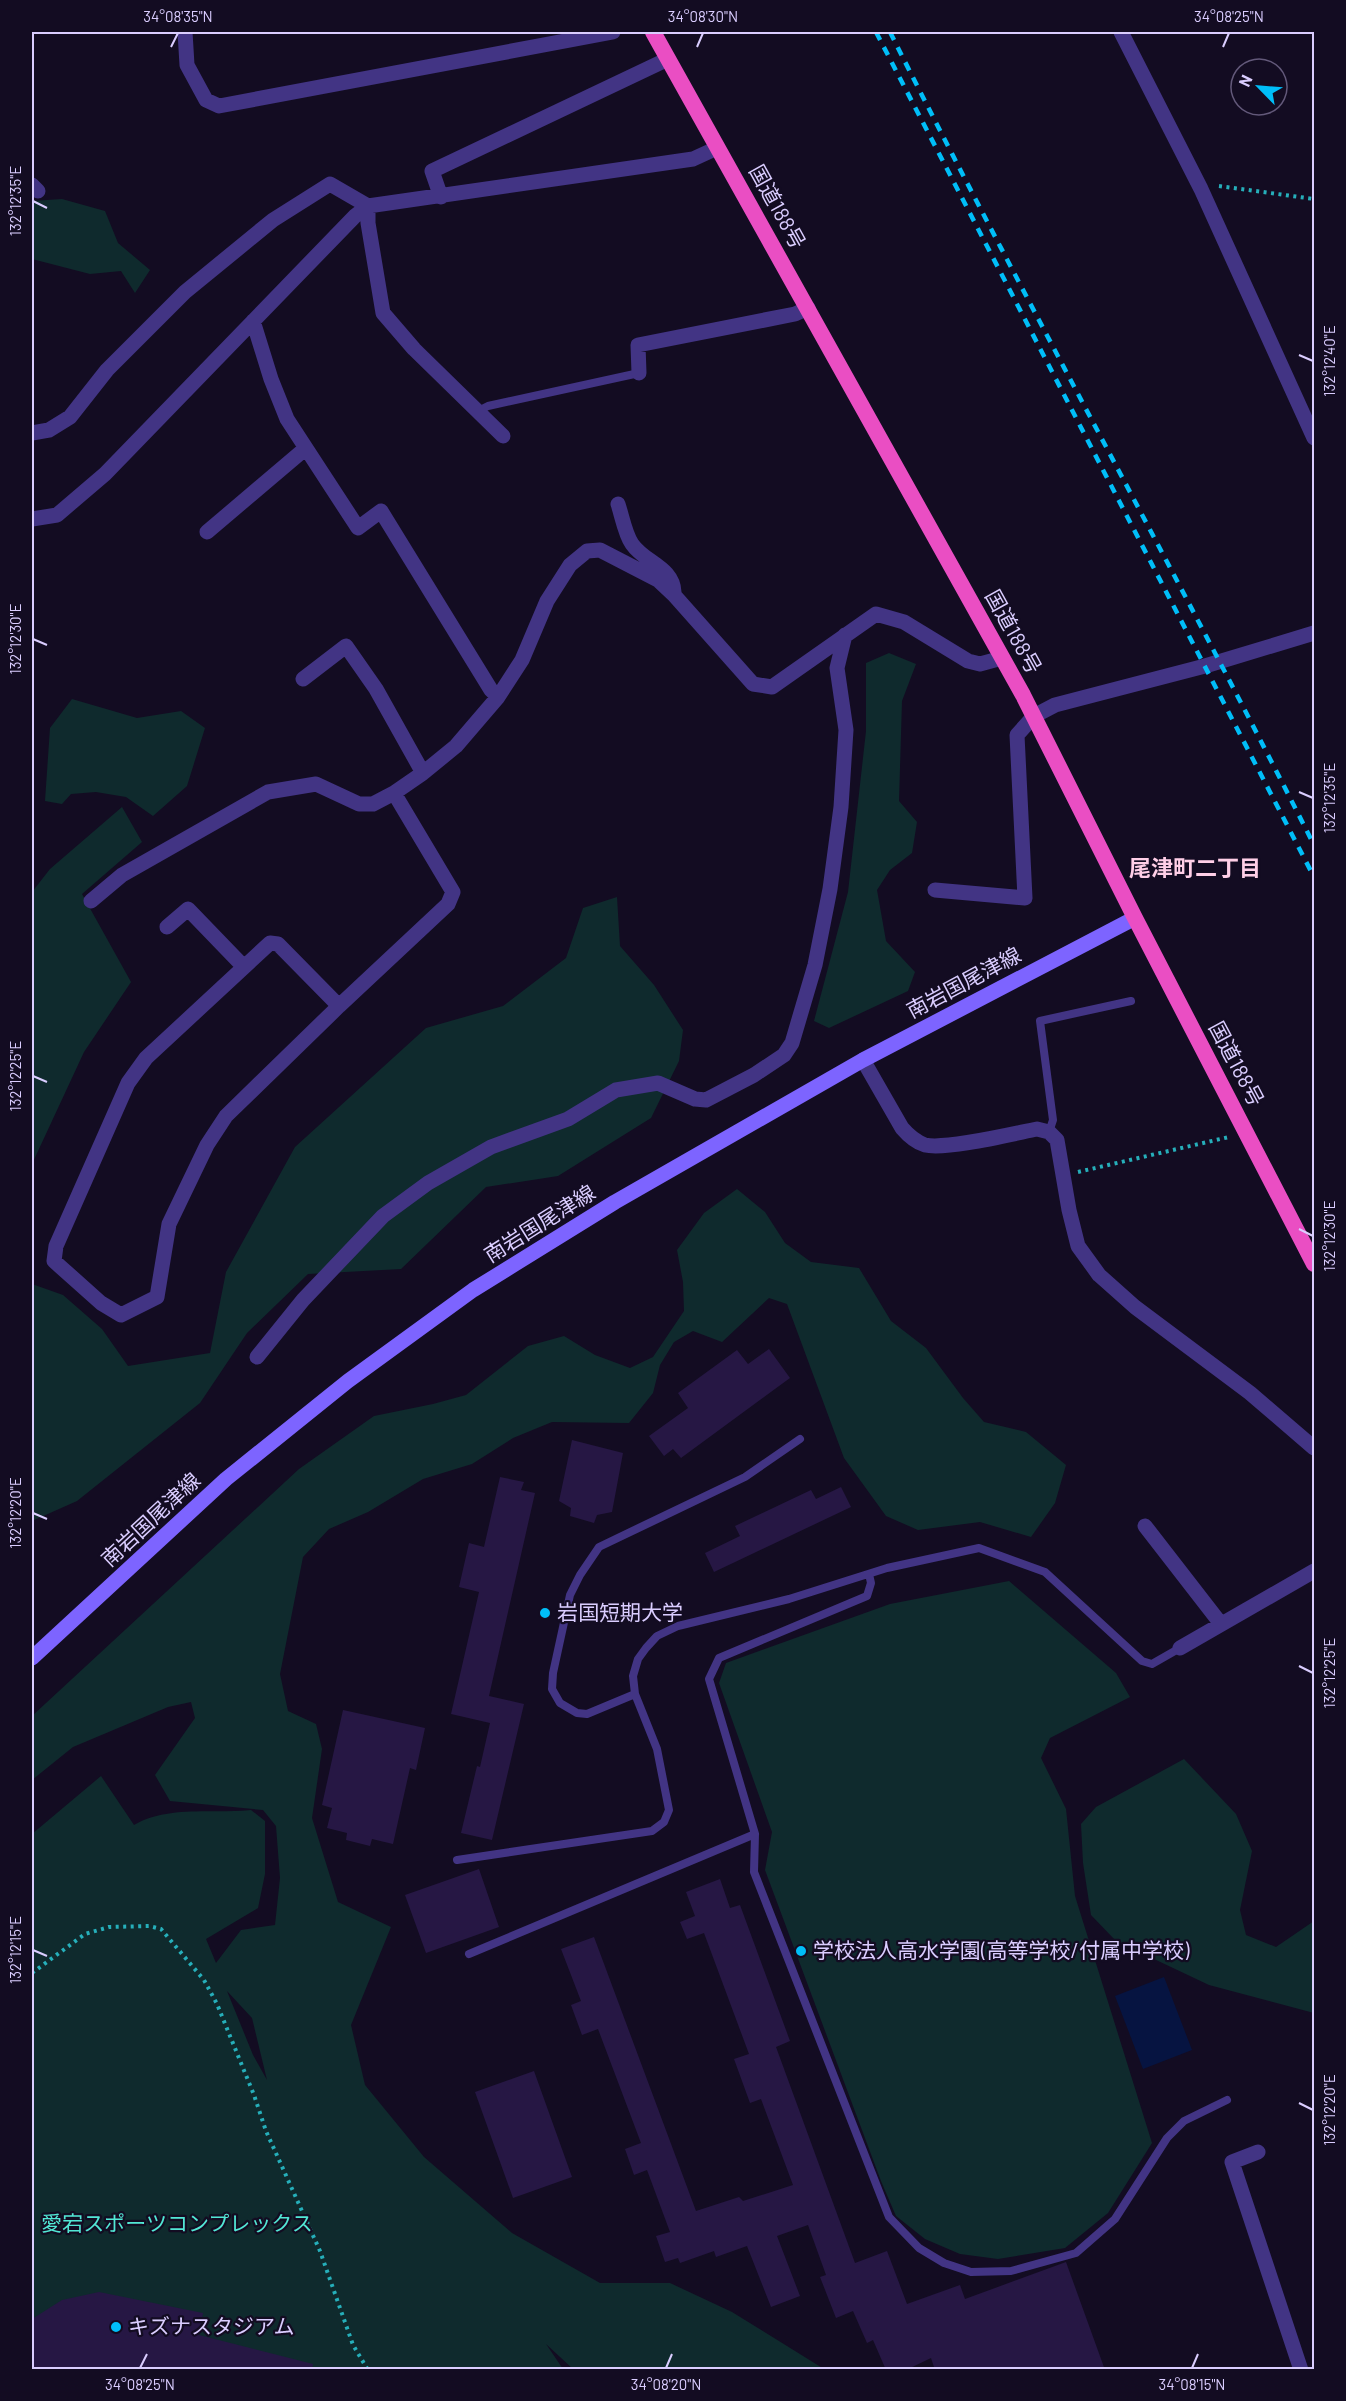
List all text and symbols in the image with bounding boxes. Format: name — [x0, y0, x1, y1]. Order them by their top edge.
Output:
text: 34°08'35"N — [143, 7, 213, 25]
text: 34°08'30"N — [668, 7, 738, 25]
text: 34°08'25"N — [1194, 7, 1264, 25]
north arrow — [1229, 57, 1289, 117]
text: N — [1234, 72, 1256, 89]
street label: 国道188号 — [745, 160, 812, 253]
text: 132°12'35"E — [6, 166, 24, 236]
text: 132°12'40"E — [1320, 325, 1338, 397]
street label: 国道188号 — [981, 585, 1048, 678]
text: 132°12'30"E — [6, 603, 24, 675]
text: 132°12'35"E — [1320, 763, 1338, 833]
district label: 尾津町二丁目 — [1129, 854, 1261, 880]
street label: 南岩国尾津線 — [902, 941, 1025, 1022]
street label: 国道188号 — [1205, 1017, 1270, 1110]
text: 132°12'25"E — [6, 1041, 24, 1111]
street label: 南岩国尾津線 — [479, 1179, 599, 1267]
text: 132°12'30"E — [1320, 1200, 1338, 1272]
street label: 南岩国尾津線 — [95, 1467, 205, 1571]
text: 132°12'20"E — [6, 1477, 24, 1549]
place label: 岩国短期大学 — [557, 1599, 683, 1624]
marker: 岩国短期大学 — [538, 1606, 552, 1620]
text: 132°12'25"E — [1320, 1638, 1338, 1708]
text: 132°12'15"E — [6, 1916, 24, 1984]
place label: 学校法人高水学園(高等学校/付属中学校) — [813, 1937, 1190, 1962]
marker: 学校法人高水学園(高等学校/付属中学校) — [794, 1944, 808, 1958]
text: 132°12'20"E — [1320, 2074, 1338, 2146]
park label: 愛宕スポーツコンプレックス — [41, 2210, 313, 2235]
place label: キズナスタジアム — [128, 2313, 295, 2338]
marker: キズナスタジアム — [109, 2320, 123, 2334]
text: 34°08'25"N — [105, 2375, 175, 2393]
text: 34°08'20"N — [631, 2375, 701, 2393]
text: 34°08'15"N — [1158, 2375, 1226, 2393]

